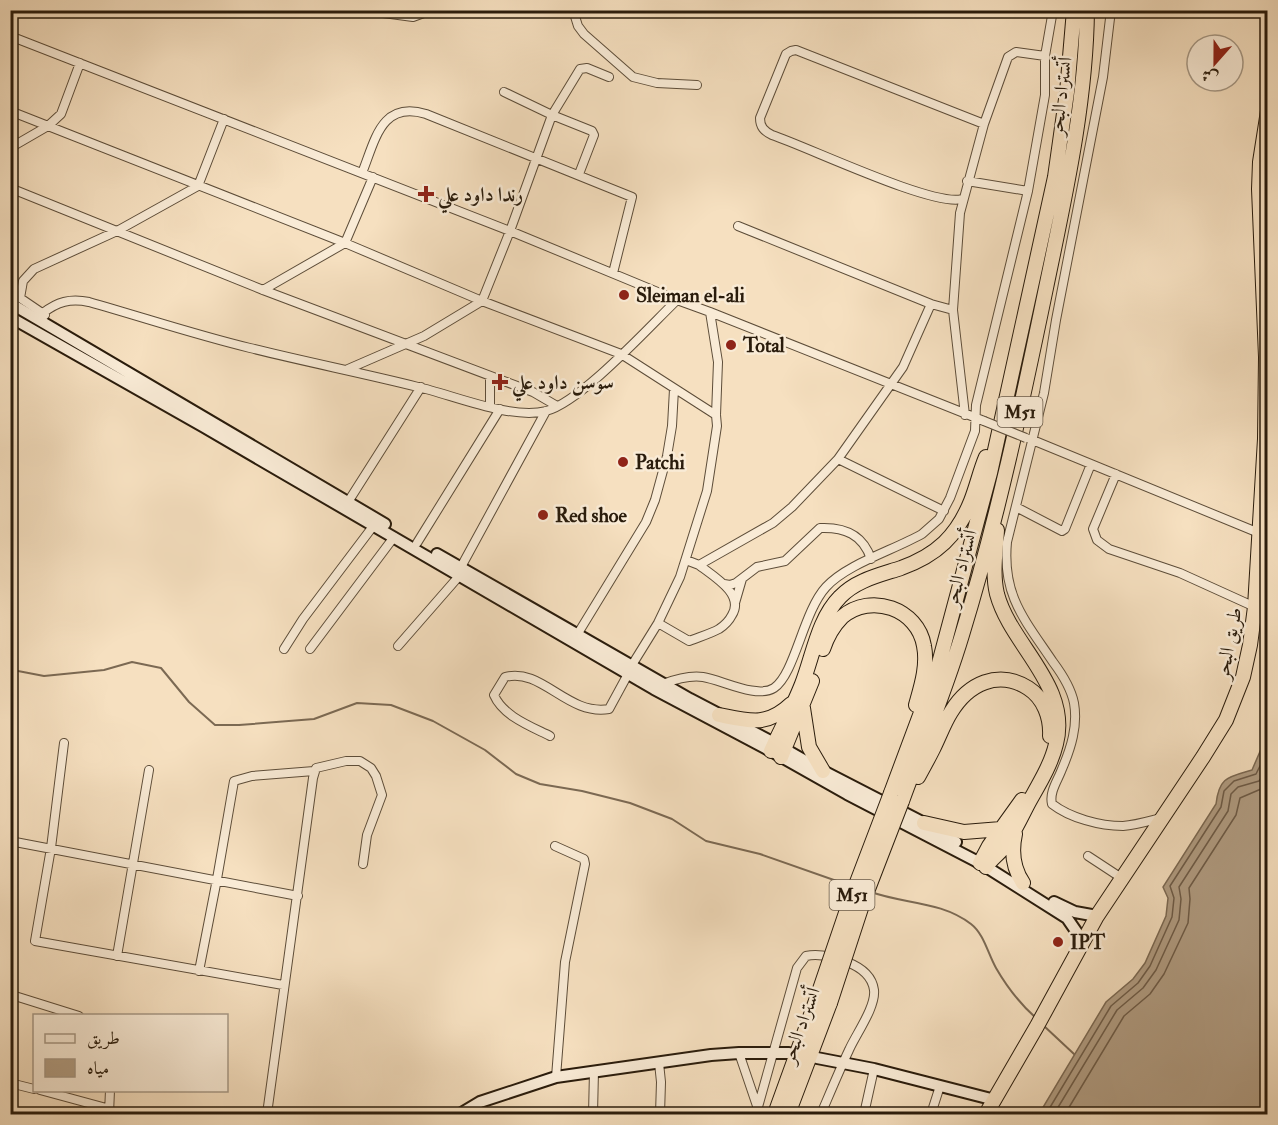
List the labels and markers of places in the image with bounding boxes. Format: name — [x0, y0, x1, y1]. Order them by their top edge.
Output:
place label: رندا داود علي — [437, 182, 523, 214]
marker: رندا داود علي — [419, 187, 433, 201]
place label: Sleiman el-ali — [636, 283, 745, 308]
marker: Sleiman el-ali — [617, 288, 631, 302]
place label: Total — [742, 333, 786, 358]
marker: Total — [724, 338, 738, 352]
place label: سوسن داود علي — [511, 370, 614, 402]
marker: سوسن داود علي — [493, 375, 507, 389]
place label: Patchi — [635, 450, 685, 475]
marker: Patchi — [616, 455, 630, 469]
place label: Red shoe — [555, 503, 627, 528]
marker: Red shoe — [536, 508, 550, 522]
place label: IPT — [1070, 930, 1105, 955]
marker: IPT — [1051, 935, 1065, 949]

